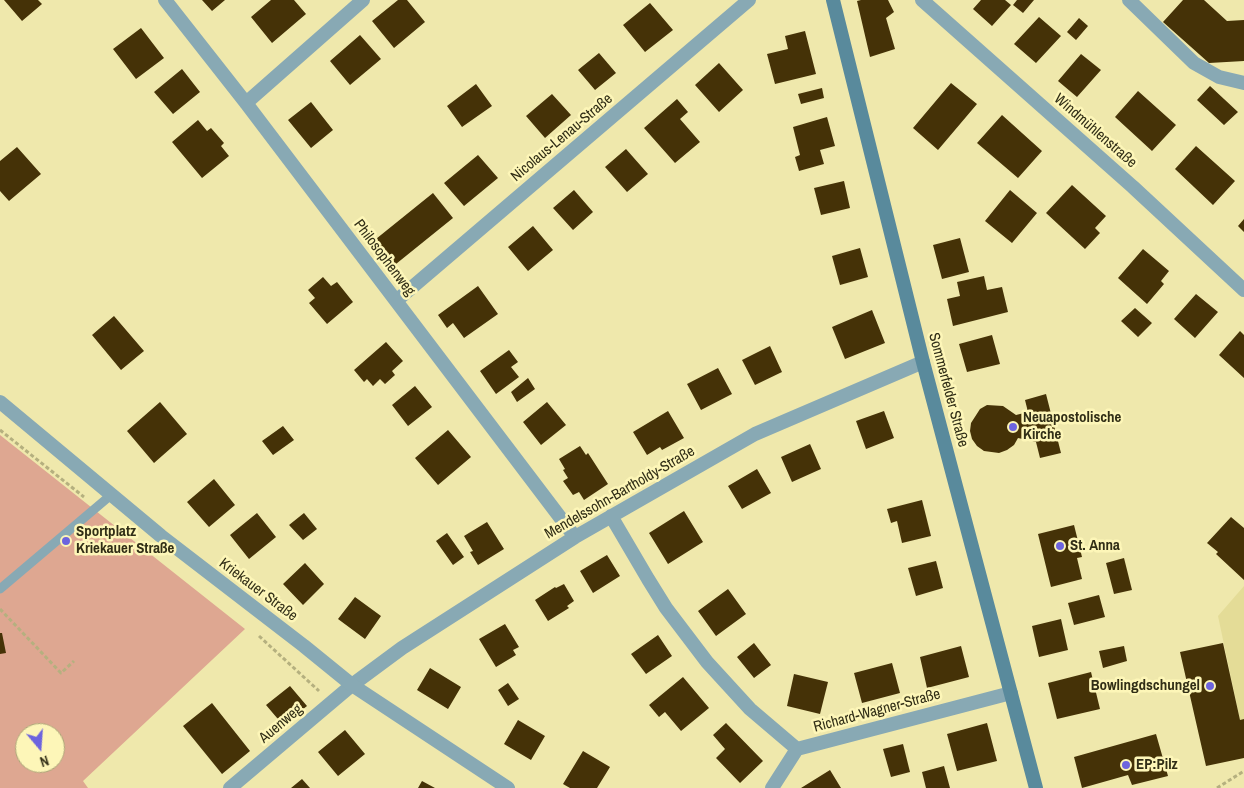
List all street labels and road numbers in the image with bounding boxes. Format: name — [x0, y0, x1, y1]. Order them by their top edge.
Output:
street label: Nicolaus-Lenau-Straße — [508, 90, 616, 186]
street label: Windmühlenstraße — [1050, 90, 1140, 172]
street label: Philosophenweg — [349, 216, 419, 300]
street label: Sommerfelder Straße — [924, 331, 972, 449]
street label: Mendelssohn-Bartholdy-Straße — [542, 443, 698, 543]
street label: Kriekauer Straße — [215, 555, 301, 625]
street label: Richard-Wagner-Straße — [812, 685, 942, 737]
street label: Auenweg — [256, 701, 306, 747]

